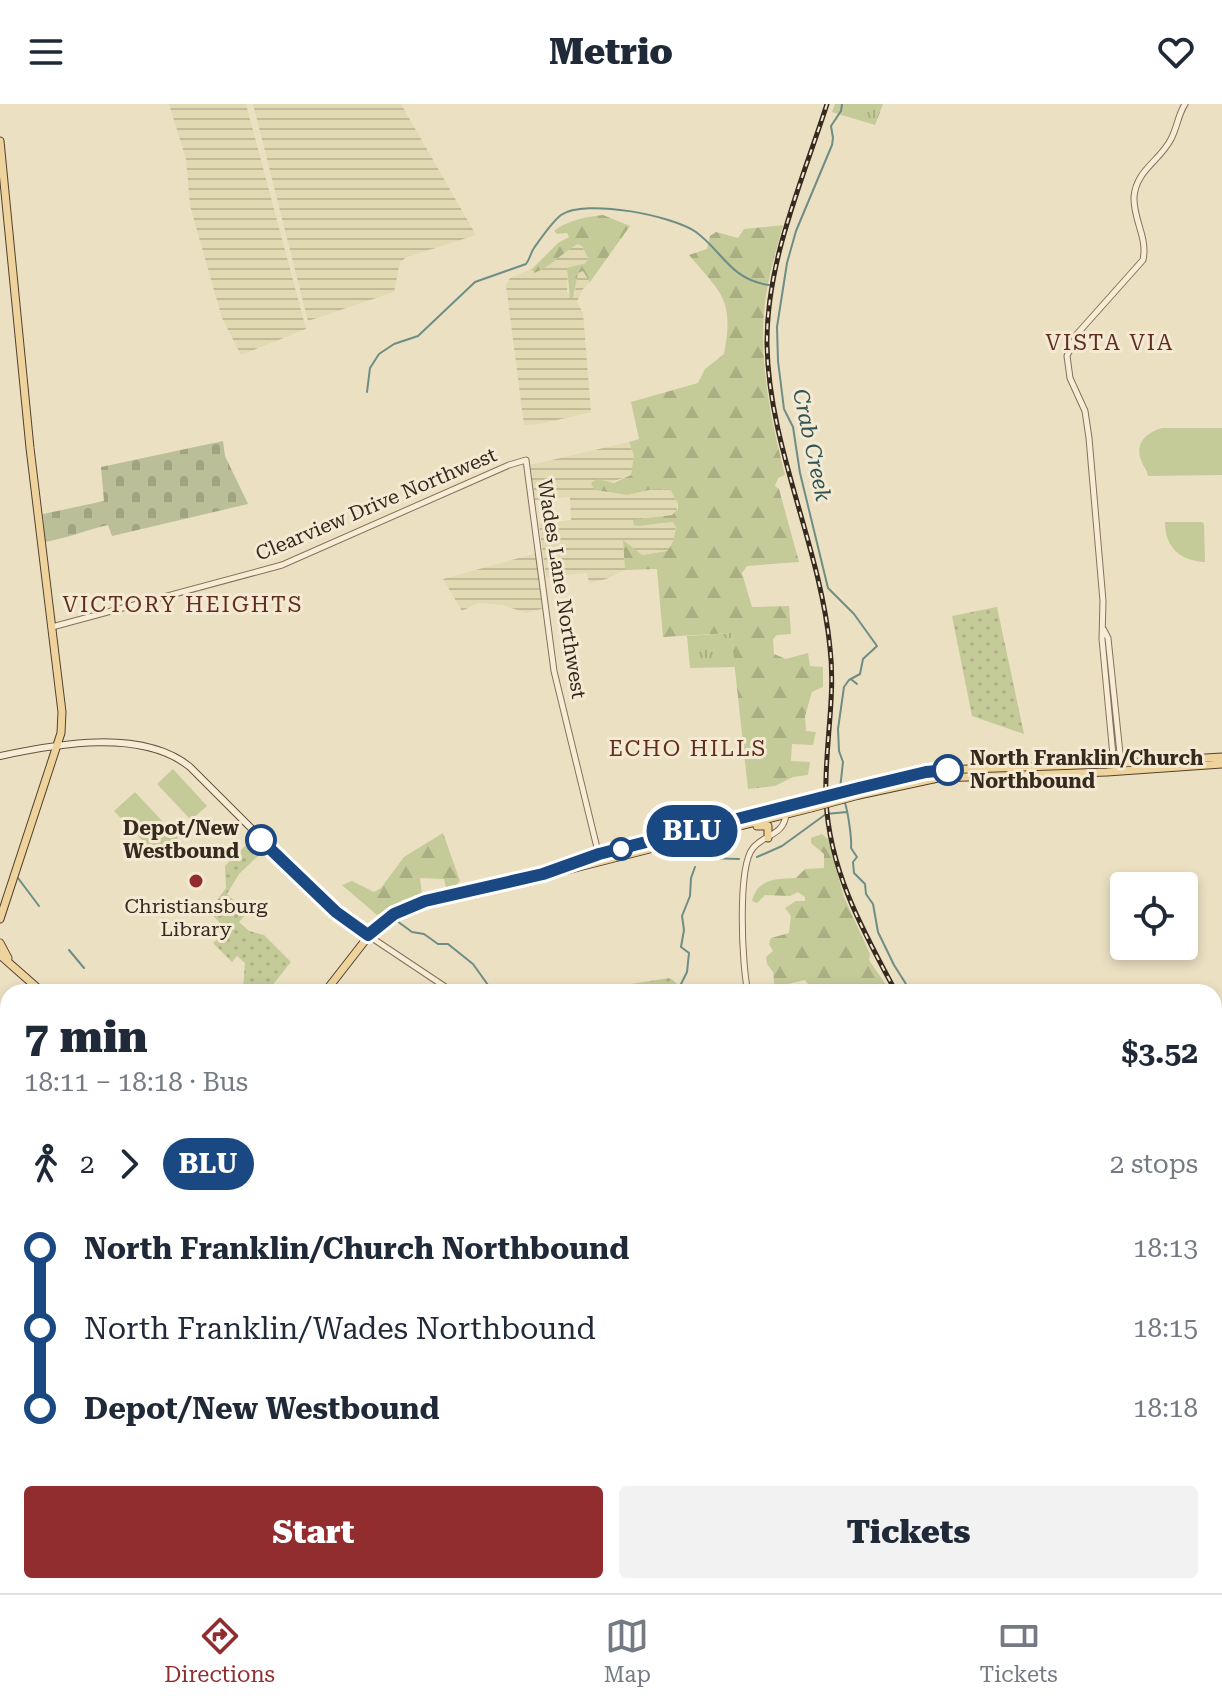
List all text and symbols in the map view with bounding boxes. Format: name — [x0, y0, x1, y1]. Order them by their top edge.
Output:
icon: menu — [24, 30, 68, 74]
icon: heart — [1154, 30, 1198, 74]
text: Metrio — [549, 31, 673, 73]
district label: VISTA VIA — [1046, 330, 1174, 355]
water label: Crab Creek — [788, 387, 836, 503]
street label: Clearview Drive Northwest — [252, 442, 501, 566]
street label: Wades Lane Northwest — [533, 478, 591, 701]
district label: VICTORY HEIGHTS — [63, 592, 303, 617]
district label: ECHO HILLS — [609, 736, 767, 761]
place label: North Franklin/Church Northbound — [970, 746, 1204, 793]
marker: North Franklin/Church Northbound — [933, 755, 963, 785]
line badge: BLU — [646, 805, 738, 857]
text: BLU — [663, 814, 721, 847]
place label: Depot/New Westbound — [123, 816, 240, 863]
marker: Depot/New Westbound — [246, 825, 276, 855]
unlabelled marker — [610, 838, 632, 860]
marker: Christiansburg Library — [187, 872, 205, 890]
map controls — [1110, 872, 1198, 960]
button: locate — [1110, 872, 1198, 960]
place label: Christiansburg Library — [124, 894, 268, 941]
text: 7 min — [24, 1011, 148, 1063]
text: $3.52 — [1121, 1035, 1198, 1070]
text: 18:11 – 18:18 · Bus — [24, 1067, 248, 1097]
icon: walk — [24, 1142, 68, 1186]
icon: forward — [107, 1142, 151, 1186]
text: BLU — [179, 1147, 238, 1180]
text: 2 — [80, 1149, 95, 1179]
text: 2 stops — [1110, 1149, 1198, 1179]
text: North Franklin/Church Northbound — [84, 1231, 629, 1266]
text: 18:13 — [1133, 1233, 1198, 1263]
text: North Franklin/Wades Northbound — [84, 1311, 596, 1346]
text: 18:15 — [1133, 1313, 1198, 1343]
text: Depot/New Westbound — [84, 1391, 440, 1426]
text: 18:18 — [1133, 1393, 1198, 1423]
button: Start — [24, 1486, 603, 1578]
button: Tickets — [619, 1486, 1198, 1578]
tab: Directions — [164, 1614, 275, 1687]
tab: Map — [604, 1614, 651, 1687]
tab: Tickets — [980, 1614, 1058, 1687]

